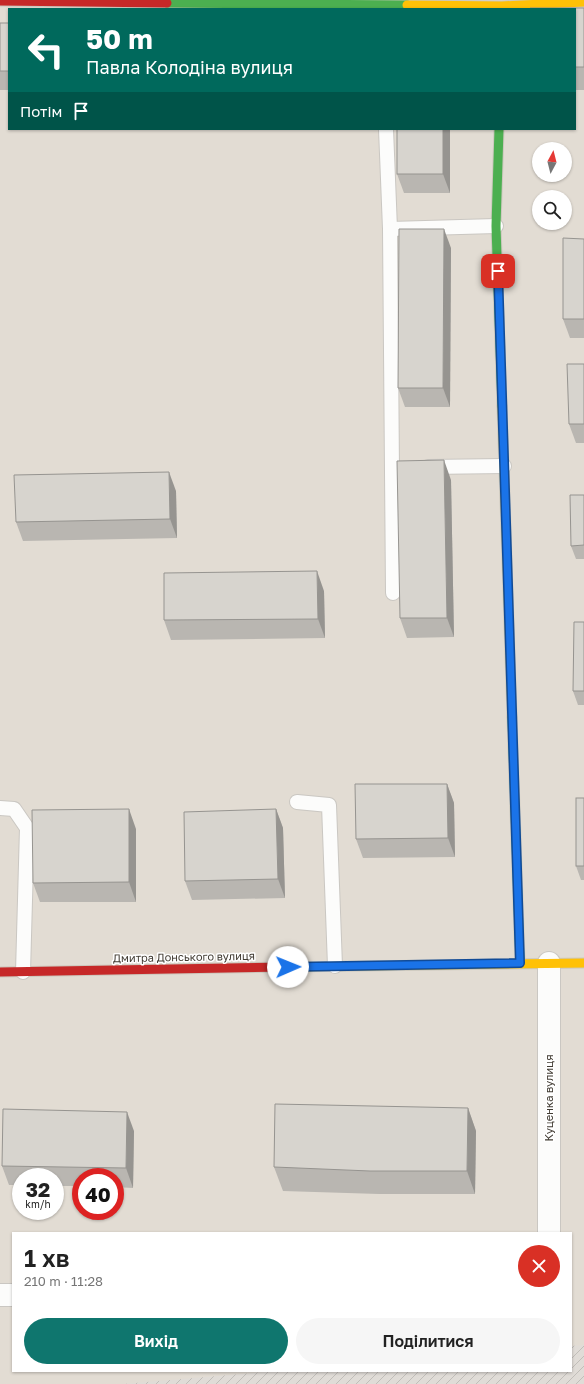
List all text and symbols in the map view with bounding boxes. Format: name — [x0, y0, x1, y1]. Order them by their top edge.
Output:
text: 50 m — [86, 22, 153, 55]
icon: left — [20, 24, 72, 76]
text: Павла Колодіна вулиця — [86, 56, 293, 78]
icon: arrive — [70, 100, 92, 122]
text: Потім — [20, 102, 62, 120]
north arrow — [532, 142, 572, 182]
map controls — [532, 142, 572, 230]
button: search — [532, 190, 572, 230]
pin — [481, 254, 515, 288]
icon: arrive — [487, 260, 509, 282]
position arrow — [267, 946, 309, 988]
street label: Дмитра Донського вулиця — [113, 949, 255, 964]
street label: Куценка вулиця — [542, 1055, 555, 1141]
speed limit sign: 40 — [72, 1168, 124, 1220]
text: 32 — [26, 1177, 50, 1201]
text: km/h — [25, 1198, 51, 1210]
text: 1 хв — [24, 1243, 70, 1272]
button: close — [518, 1245, 560, 1287]
text: 210 m · 11:28 — [24, 1273, 103, 1289]
button: Вихід — [24, 1318, 288, 1364]
button: Поділитися — [296, 1318, 560, 1364]

